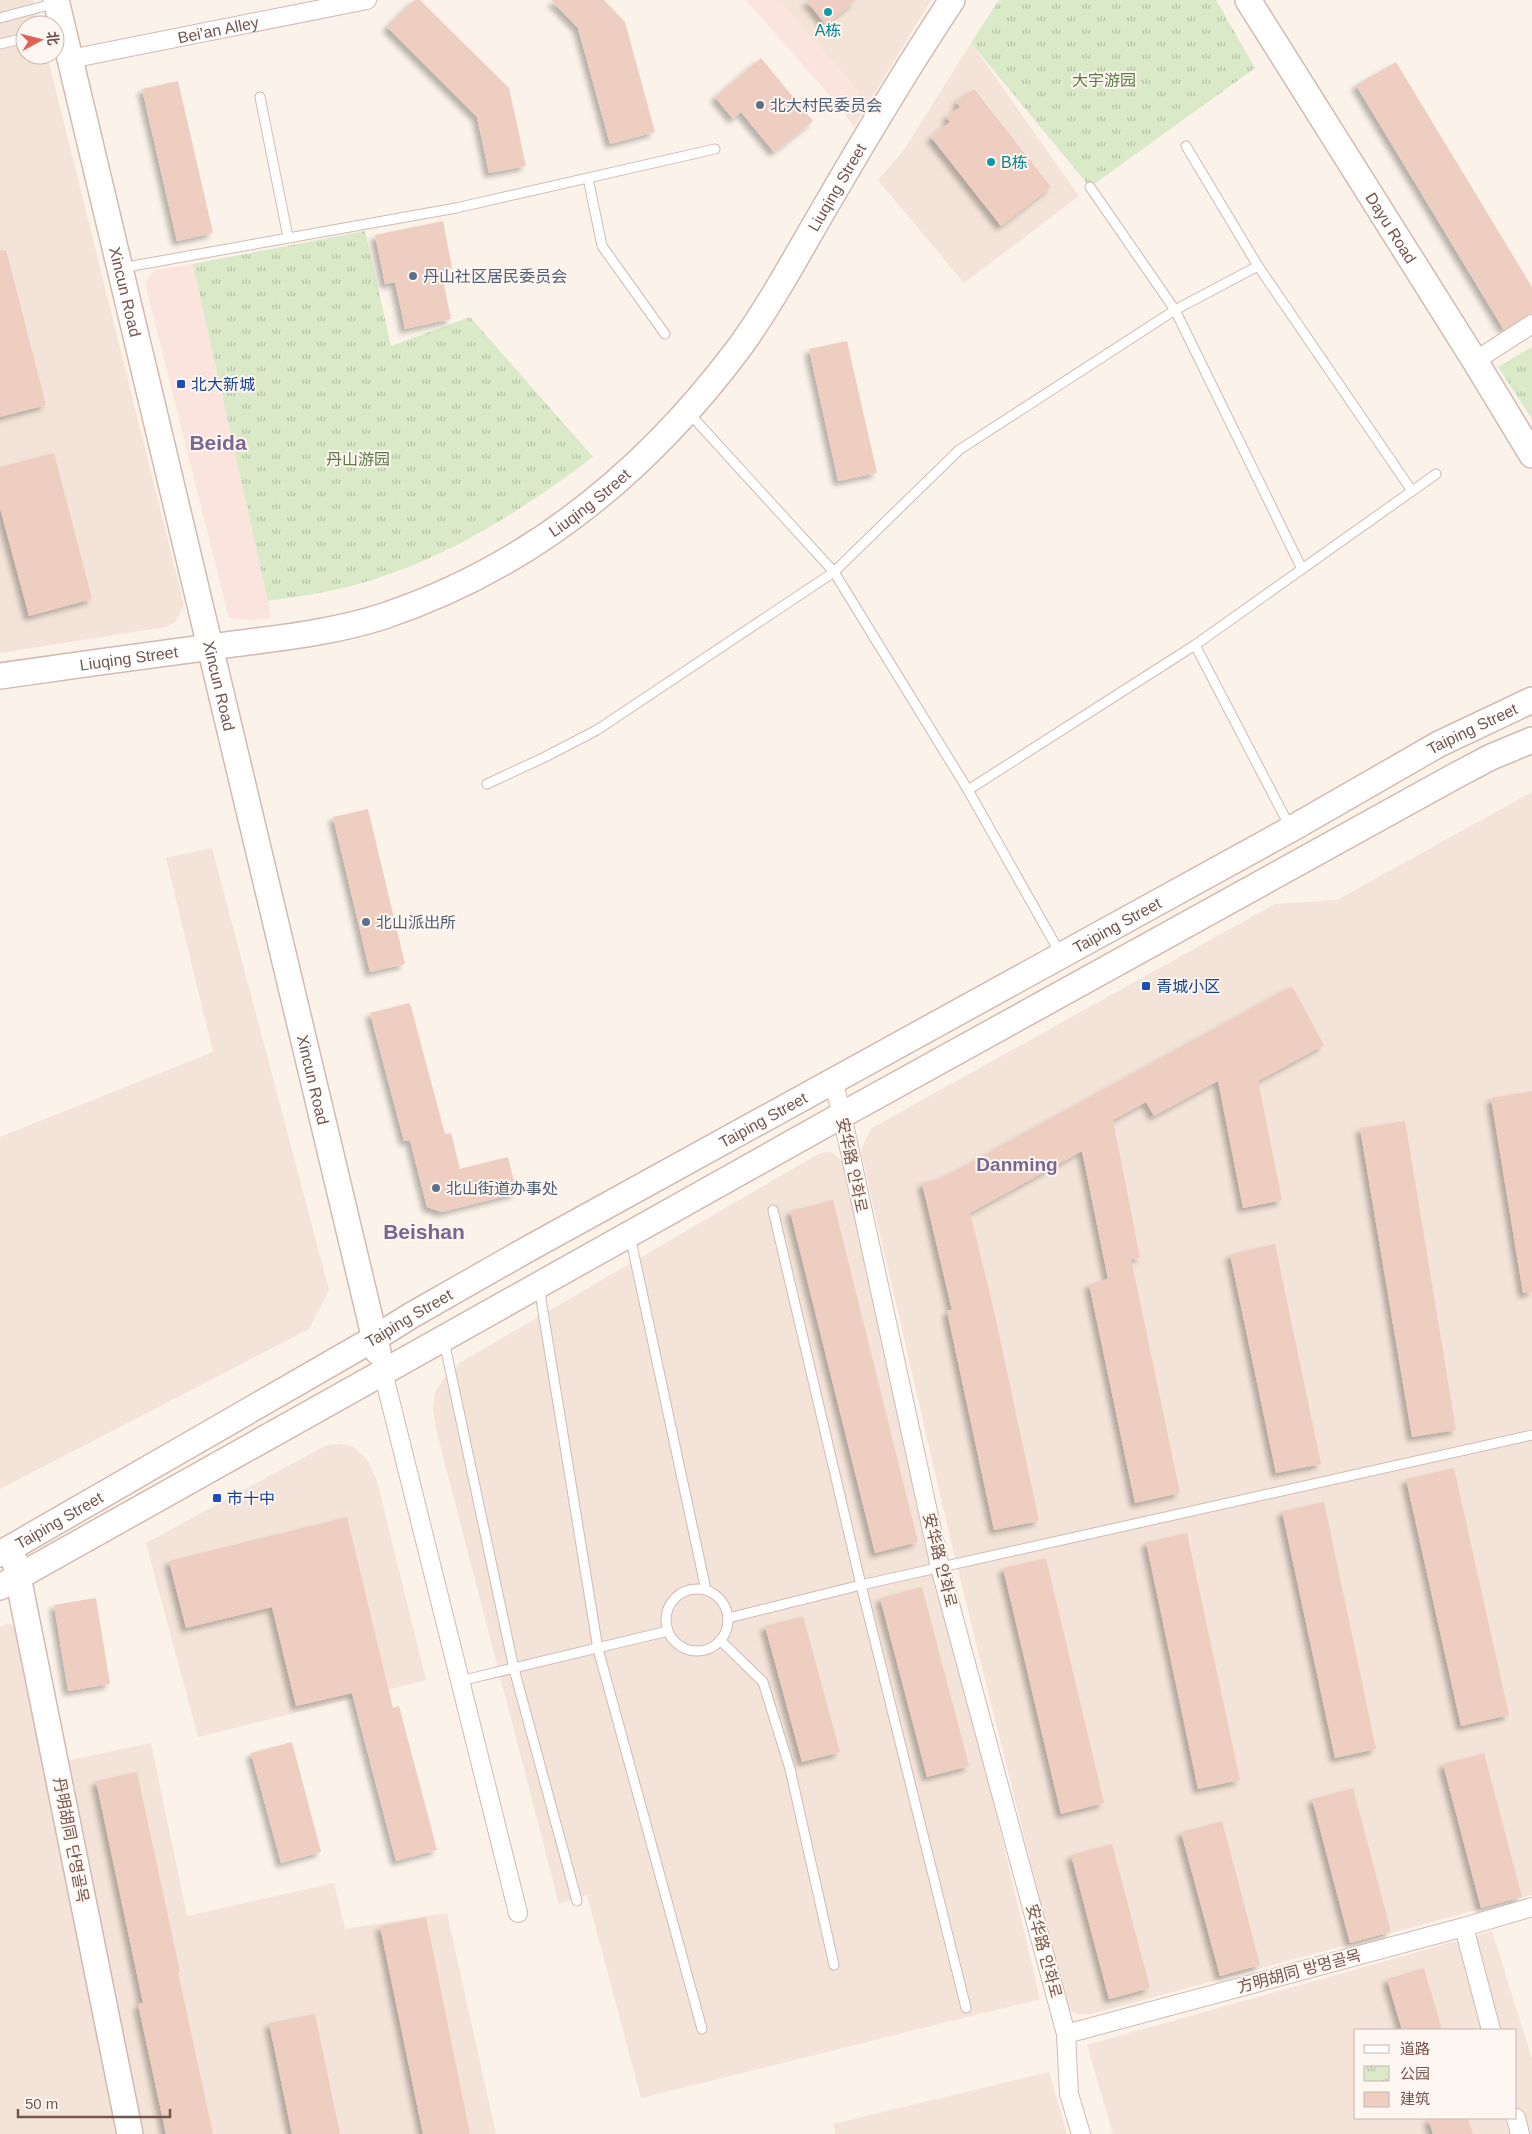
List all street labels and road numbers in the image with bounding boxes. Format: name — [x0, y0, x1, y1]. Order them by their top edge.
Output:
street label: Bei'an Alley — [176, 13, 260, 46]
street label: Liuqing Street — [805, 140, 869, 234]
street label: Dayu Road — [1363, 189, 1420, 266]
street label: Xincun Road — [107, 245, 144, 338]
street label: Liuqing Street — [546, 465, 634, 540]
street label: Xincun Road — [200, 639, 238, 732]
street label: Liuqing Street — [79, 643, 179, 673]
street label: Taiping Street — [1424, 699, 1520, 758]
street label: Taiping Street — [1070, 894, 1164, 956]
street label: Xincun Road — [294, 1033, 332, 1126]
street label: Taiping Street — [716, 1088, 810, 1151]
street label: 安华路 안화로 — [834, 1116, 870, 1214]
street label: Taiping Street — [362, 1285, 455, 1350]
street label: Taiping Street — [12, 1488, 106, 1552]
street label: 安华路 안화로 — [920, 1511, 960, 1609]
street label: 丹明胡同 단명골목 — [51, 1776, 92, 1904]
street label: 安华路 안화로 — [1023, 1902, 1065, 2000]
street label: 方明胡同 방명골목 — [1235, 1946, 1363, 1996]

